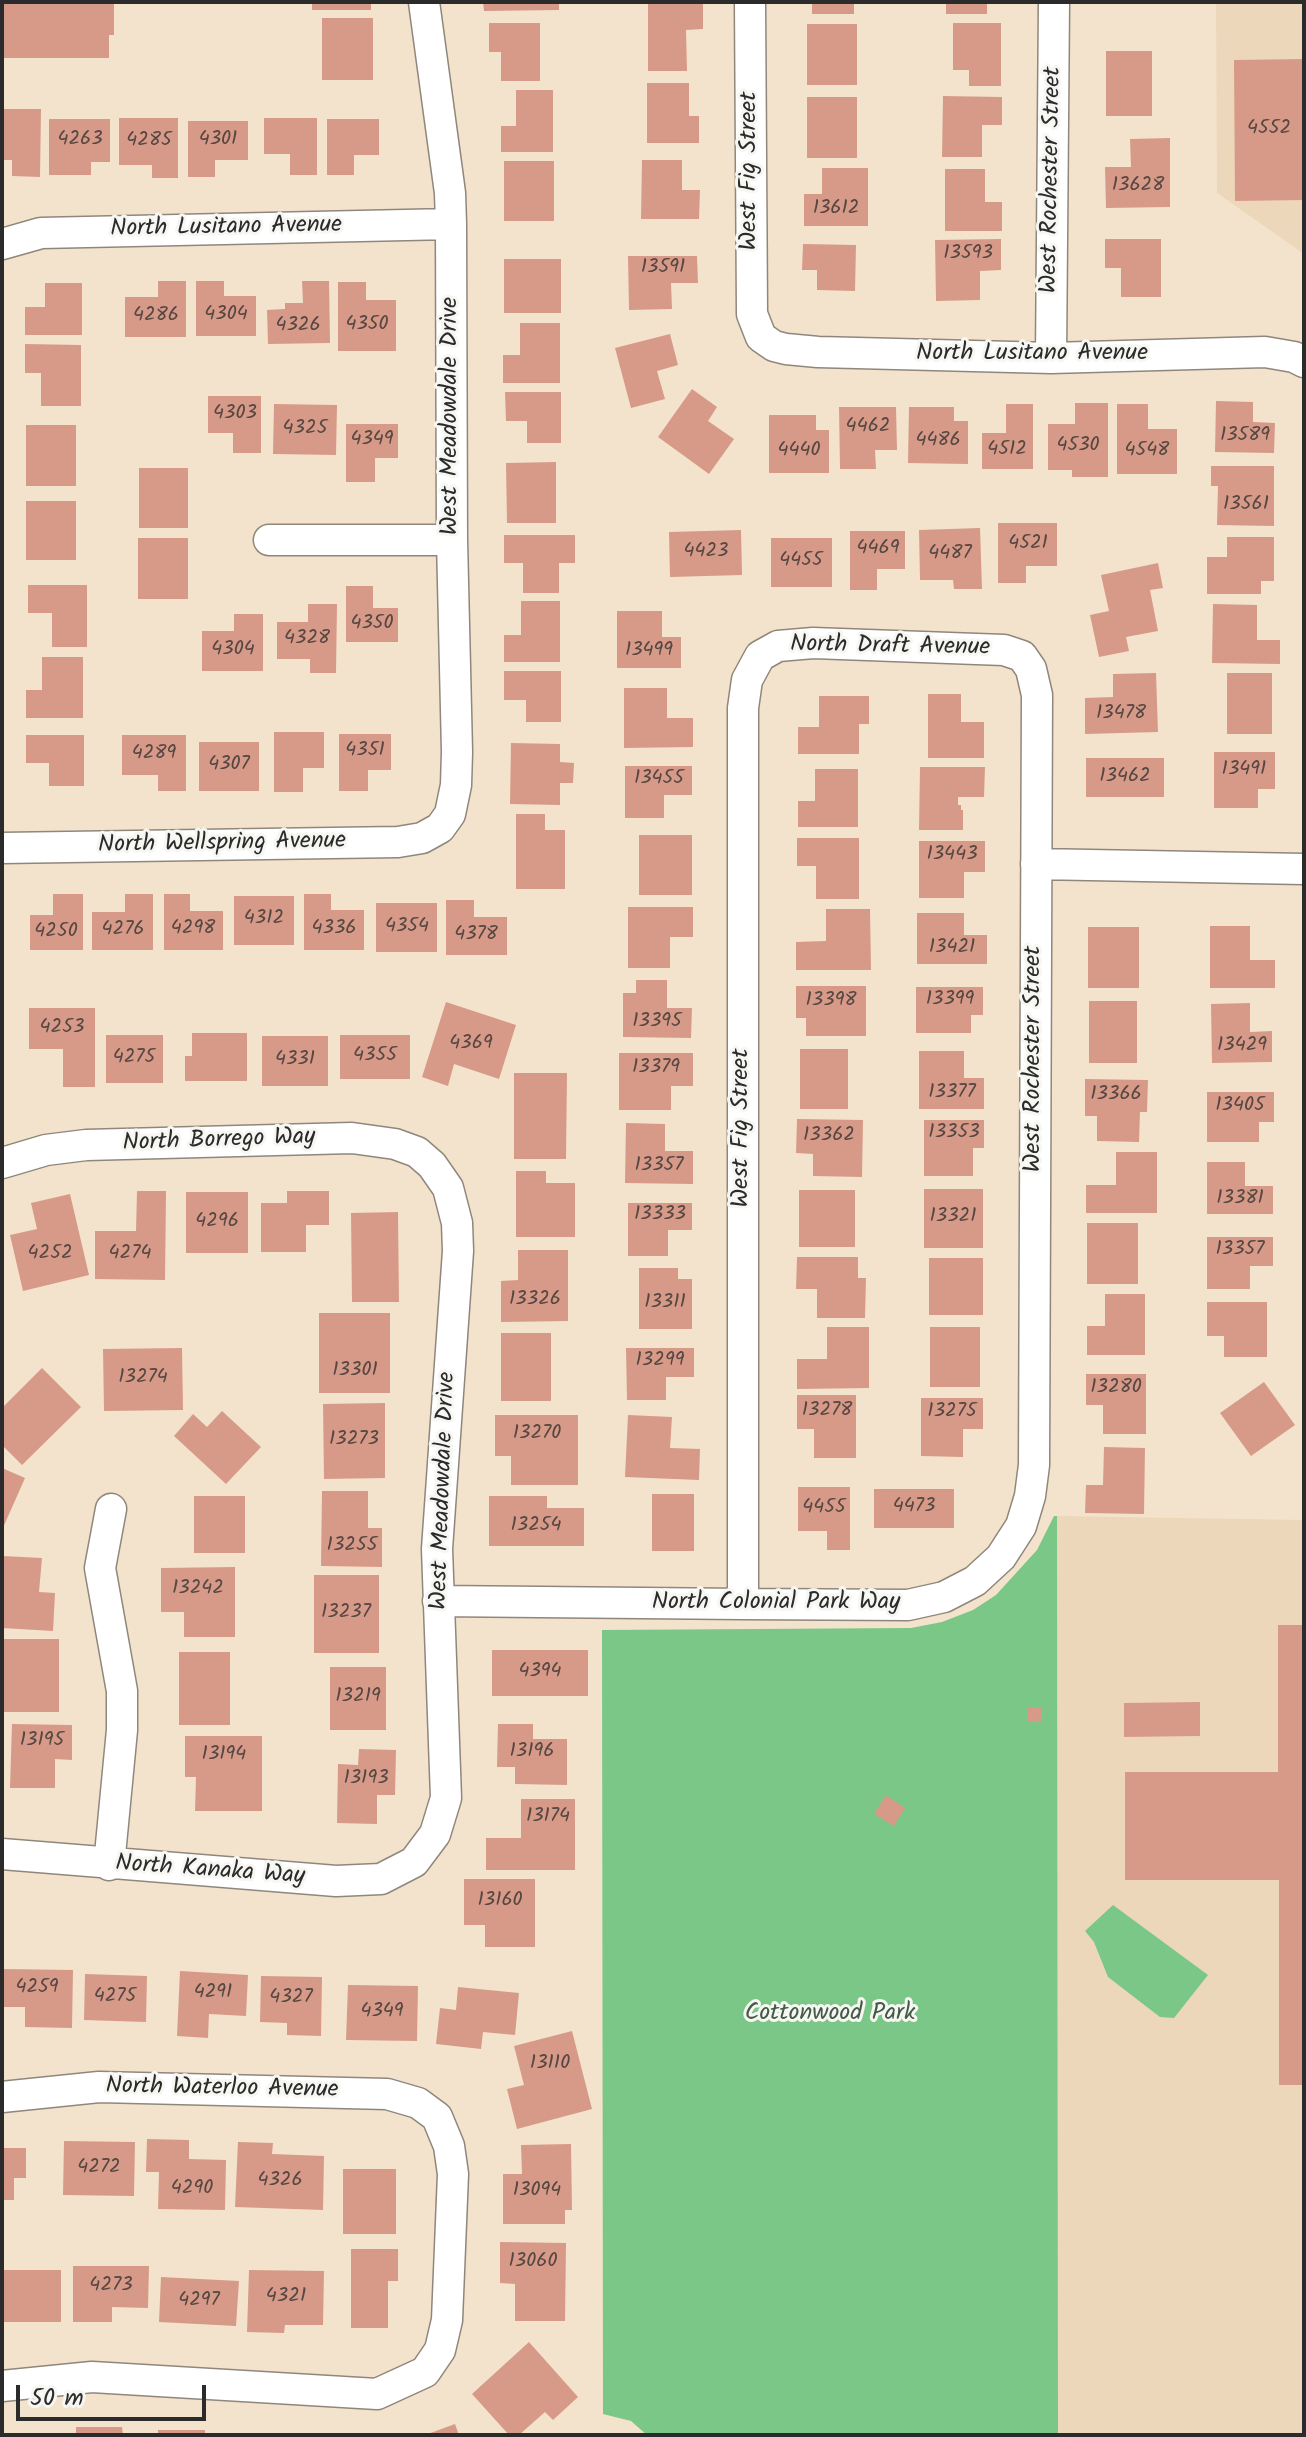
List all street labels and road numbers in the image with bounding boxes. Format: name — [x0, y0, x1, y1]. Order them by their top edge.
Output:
street label: West Rochester Street — [1037, 66, 1069, 294]
street label: West Fig Street — [737, 92, 765, 250]
street label: North Lusitano Avenue — [110, 213, 342, 245]
street label: West Meadowdale Drive — [438, 297, 466, 535]
street label: North Lusitano Avenue — [916, 341, 1148, 369]
street label: North Draft Avenue — [790, 632, 990, 664]
street label: North Wellspring Avenue — [98, 828, 346, 862]
street label: West Rochester Street — [1021, 946, 1049, 1172]
street label: West Fig Street — [729, 1049, 757, 1207]
street label: North Borrego Way — [122, 1124, 316, 1160]
street label: West Meadowdale Drive — [426, 1371, 464, 1611]
street label: North Colonial Park Way — [652, 1590, 900, 1618]
street label: North Kanaka Way — [114, 1851, 306, 1893]
street label: North Waterloo Avenue — [105, 2074, 339, 2106]

